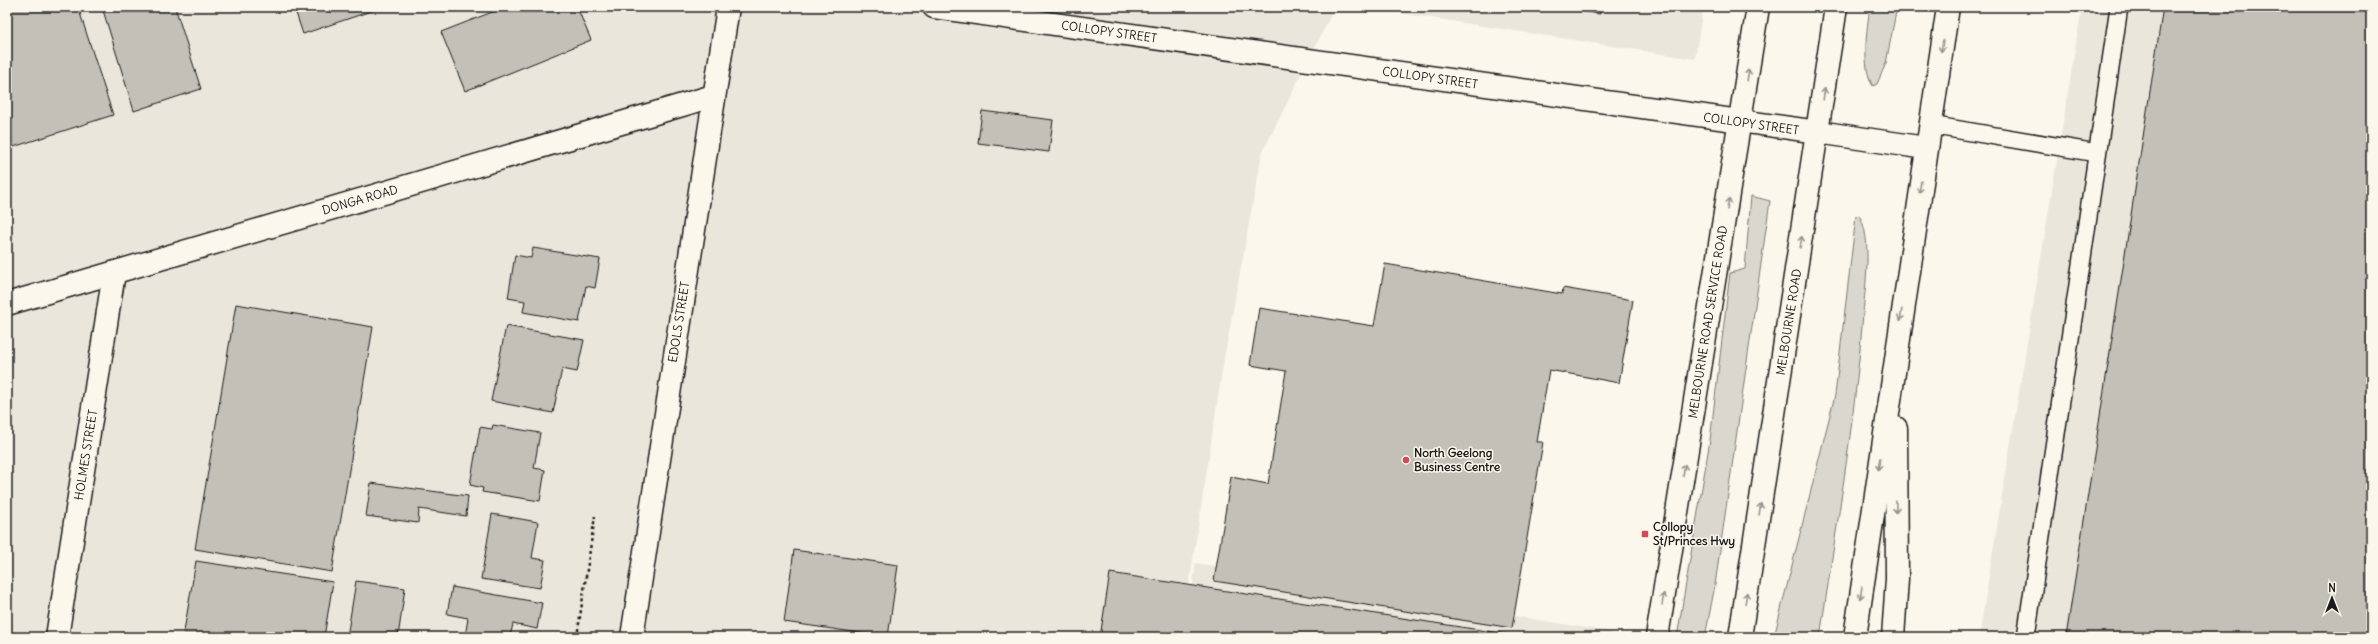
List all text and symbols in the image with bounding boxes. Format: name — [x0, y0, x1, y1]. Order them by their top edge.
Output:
street label: COLLOPY STREET — [1060, 17, 1158, 46]
one-way arrow — [1938, 39, 1946, 52]
street label: COLLOPY STREET — [1381, 63, 1479, 92]
one-way arrow — [1744, 69, 1752, 82]
one-way arrow — [1820, 88, 1828, 101]
street label: COLLOPY STREET — [1702, 109, 1800, 138]
one-way arrow — [1916, 180, 1924, 193]
street label: DONGA ROAD — [320, 182, 400, 218]
one-way arrow — [1724, 198, 1732, 211]
street label: MELBOURNE ROAD SERVICE ROAD — [1685, 224, 1730, 419]
one-way arrow — [1797, 236, 1805, 249]
street label: MELBOURNE ROAD — [1773, 268, 1804, 376]
street label: EDOLS STREET — [665, 280, 692, 363]
one-way arrow — [1897, 308, 1905, 321]
street label: HOLMES STREET — [71, 409, 100, 501]
place label: North Geelong Business Centre — [1414, 445, 1501, 474]
marker: North Geelong Business Centre — [1401, 455, 1411, 465]
one-way arrow — [1875, 457, 1883, 470]
one-way arrow — [1680, 464, 1688, 477]
one-way arrow — [1893, 500, 1900, 513]
one-way arrow — [1756, 503, 1764, 516]
place label: Collopy St/Princes Hwy — [1653, 519, 1735, 549]
marker: Collopy St/Princes Hwy — [1640, 529, 1650, 539]
north arrow — [2312, 578, 2352, 618]
text: N — [2328, 581, 2336, 595]
one-way arrow — [1857, 586, 1865, 599]
one-way arrow — [1659, 592, 1667, 605]
one-way arrow — [1742, 592, 1750, 605]

